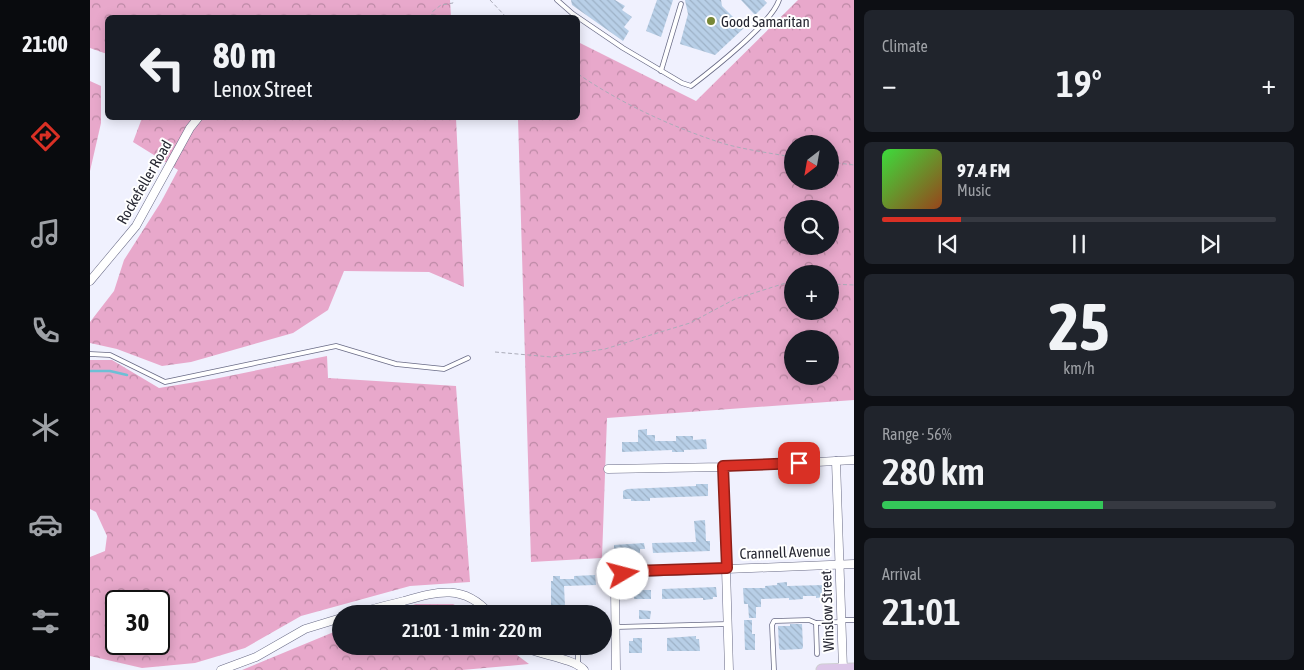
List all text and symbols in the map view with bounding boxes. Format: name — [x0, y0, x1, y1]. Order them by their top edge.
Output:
place label: Good Samaritan — [721, 13, 810, 30]
marker: Good Samaritan — [705, 15, 717, 27]
text: 21:00 — [22, 31, 68, 57]
icon: left — [130, 35, 195, 100]
text: 80 m — [213, 35, 276, 75]
text: Climate — [882, 37, 928, 55]
text: 19° — [1056, 62, 1102, 105]
text: − — [882, 68, 897, 100]
text: + — [1261, 68, 1276, 100]
text: Lenox Street — [213, 76, 312, 102]
icon: directions — [28, 119, 63, 154]
north arrow — [784, 135, 839, 190]
map controls — [784, 135, 839, 385]
street label: Rockefeller Road — [113, 137, 175, 227]
text: 97.4 FM — [957, 159, 1010, 181]
text: Music — [957, 181, 991, 199]
button: search — [784, 200, 839, 255]
icon: music — [28, 216, 63, 251]
icon: previous — [934, 230, 962, 258]
icon: pause — [1065, 230, 1093, 258]
icon: next — [1196, 230, 1224, 258]
button: + — [784, 265, 839, 320]
text: 25 — [1048, 289, 1110, 364]
icon: phone — [28, 313, 63, 348]
button: − — [784, 330, 839, 385]
text: km/h — [1063, 359, 1095, 377]
icon: climate — [28, 410, 63, 445]
text: Range · 56% — [882, 425, 952, 443]
pin — [778, 442, 820, 484]
icon: arrive — [785, 449, 813, 477]
text: 280 km — [882, 450, 985, 493]
icon: car — [28, 507, 63, 542]
street label: Crannell Avenue — [739, 542, 831, 562]
position arrow — [596, 547, 648, 599]
text: Arrival — [882, 565, 921, 583]
street label: Winslow Street — [817, 570, 837, 652]
speed limit sign: 30 — [105, 590, 170, 655]
text: 21:01 — [882, 590, 961, 633]
icon: filters — [28, 604, 63, 639]
text: 21:01 · 1 min · 220 m — [402, 619, 542, 641]

